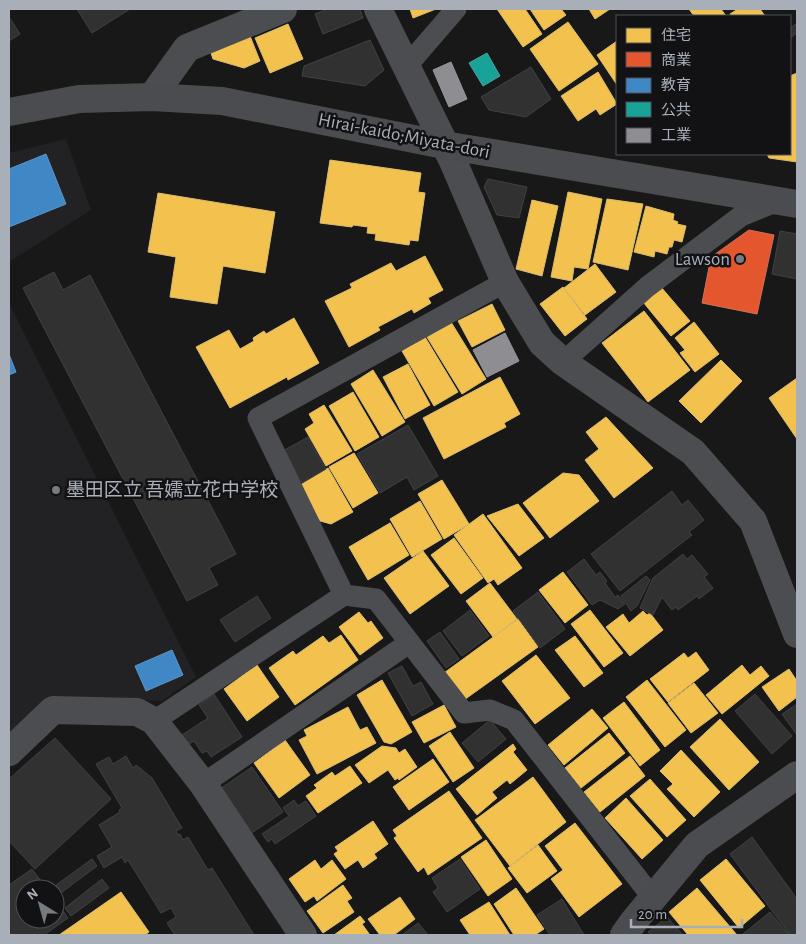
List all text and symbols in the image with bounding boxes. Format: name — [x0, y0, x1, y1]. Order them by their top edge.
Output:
legend — [616, 15, 791, 155]
text: 住宅 — [661, 27, 691, 43]
text: 商業 — [661, 52, 691, 68]
text: 教育 — [661, 77, 691, 93]
text: 公共 — [661, 102, 691, 118]
street label: Hirai-kaido;Miyata-dori — [317, 110, 491, 162]
text: 工業 — [661, 127, 691, 143]
place label: Lawson — [675, 250, 730, 269]
marker: Lawson — [734, 253, 746, 265]
place label: 墨田区立 吾嬬立花中学校 — [66, 479, 278, 500]
marker: 墨田区立 吾嬬立花中学校 — [50, 484, 62, 496]
north arrow — [15, 879, 65, 929]
text: N — [25, 886, 41, 903]
scale bar — [631, 896, 742, 928]
text: 20 m — [638, 907, 667, 922]

